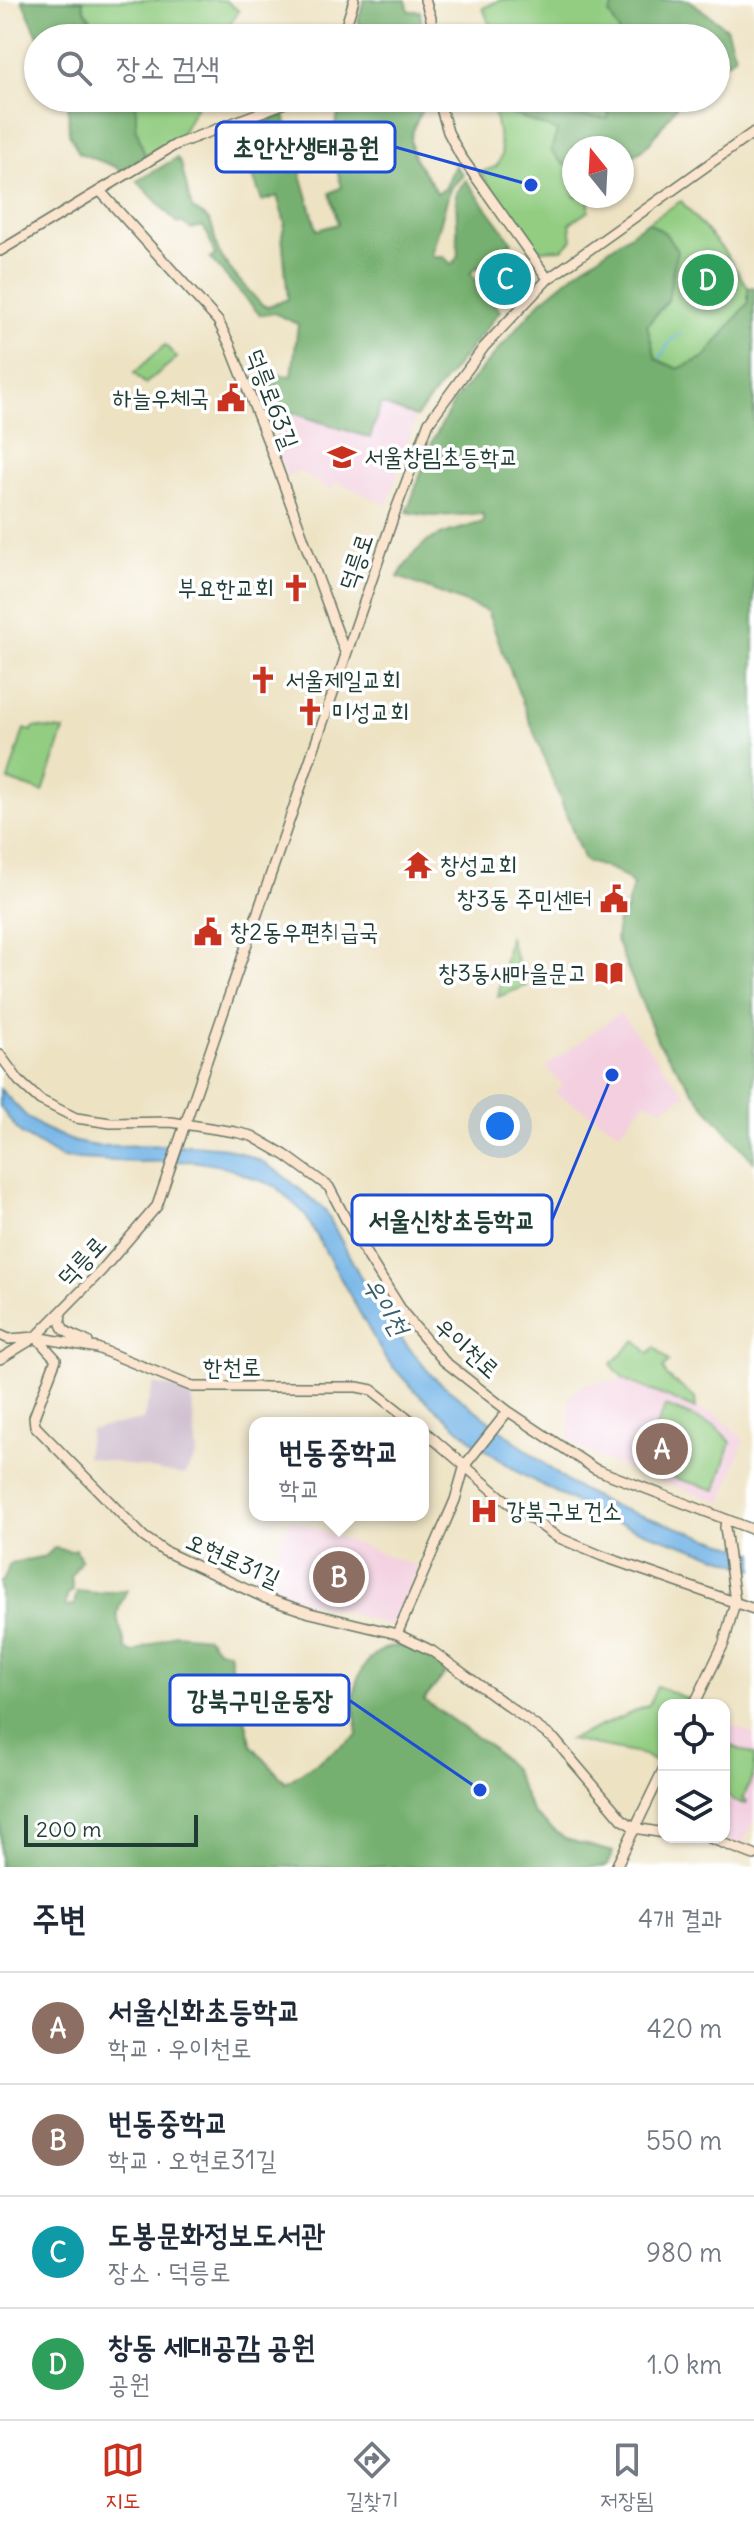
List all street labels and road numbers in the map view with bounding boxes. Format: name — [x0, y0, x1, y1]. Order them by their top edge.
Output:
street label: 덕릉로63길 — [240, 344, 306, 453]
street label: 덕릉로 — [331, 529, 379, 594]
street label: 덕릉로 — [51, 1229, 112, 1292]
street label: 우이천로 — [429, 1310, 506, 1384]
street label: 한천로 — [203, 1351, 261, 1381]
street label: 오현로31길 — [182, 1525, 285, 1593]

